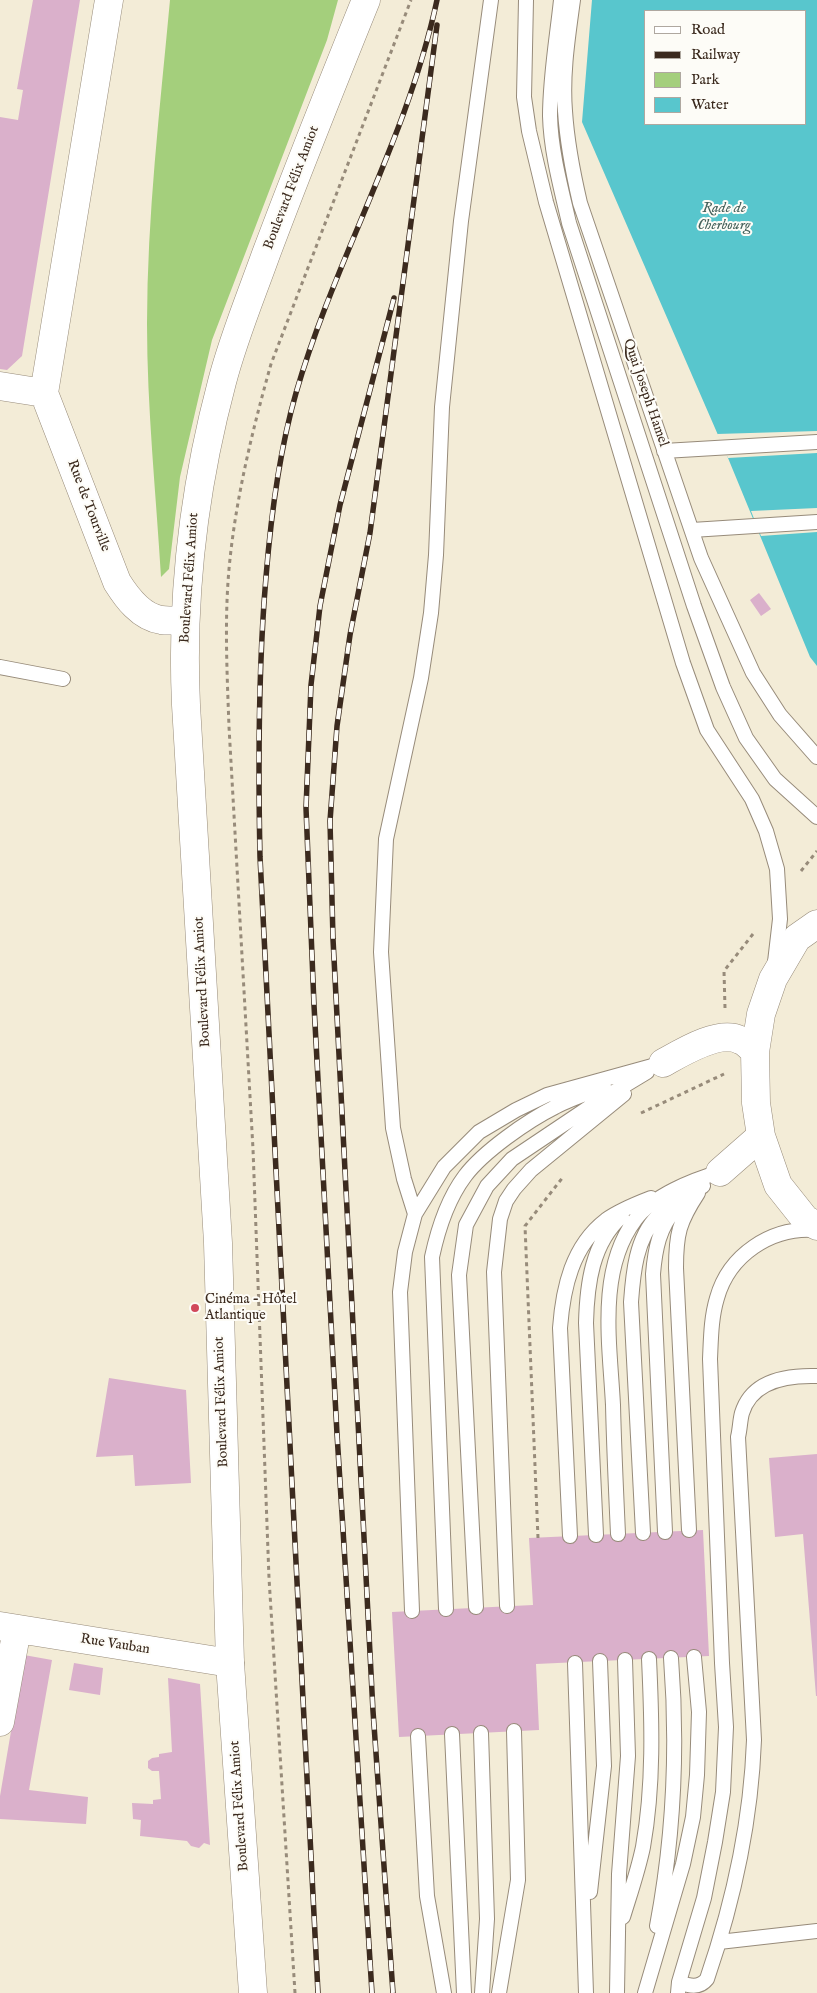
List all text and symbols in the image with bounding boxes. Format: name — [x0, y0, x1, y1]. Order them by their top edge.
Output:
legend — [644, 10, 807, 125]
text: Road — [691, 20, 725, 39]
text: Railway — [691, 45, 740, 64]
text: Park — [691, 70, 720, 89]
text: Water — [691, 95, 728, 114]
street label: Boulevard Félix Amiot — [261, 124, 323, 252]
water label: Rade de Cherbourg — [698, 200, 750, 235]
street label: Quai Joseph Hamel — [619, 337, 671, 449]
street label: Rue de Tourville — [63, 458, 113, 554]
street label: Boulevard Félix Amiot — [177, 512, 203, 644]
street label: Boulevard Félix Amiot — [191, 916, 215, 1048]
place label: Cinéma - Hôtel Atlantique — [205, 1292, 296, 1324]
marker: Cinéma - Hôtel Atlantique — [189, 1302, 201, 1314]
street label: Boulevard Félix Amiot — [211, 1336, 233, 1468]
street label: Rue Vauban — [79, 1631, 151, 1659]
street label: Boulevard Félix Amiot — [227, 1740, 253, 1872]

